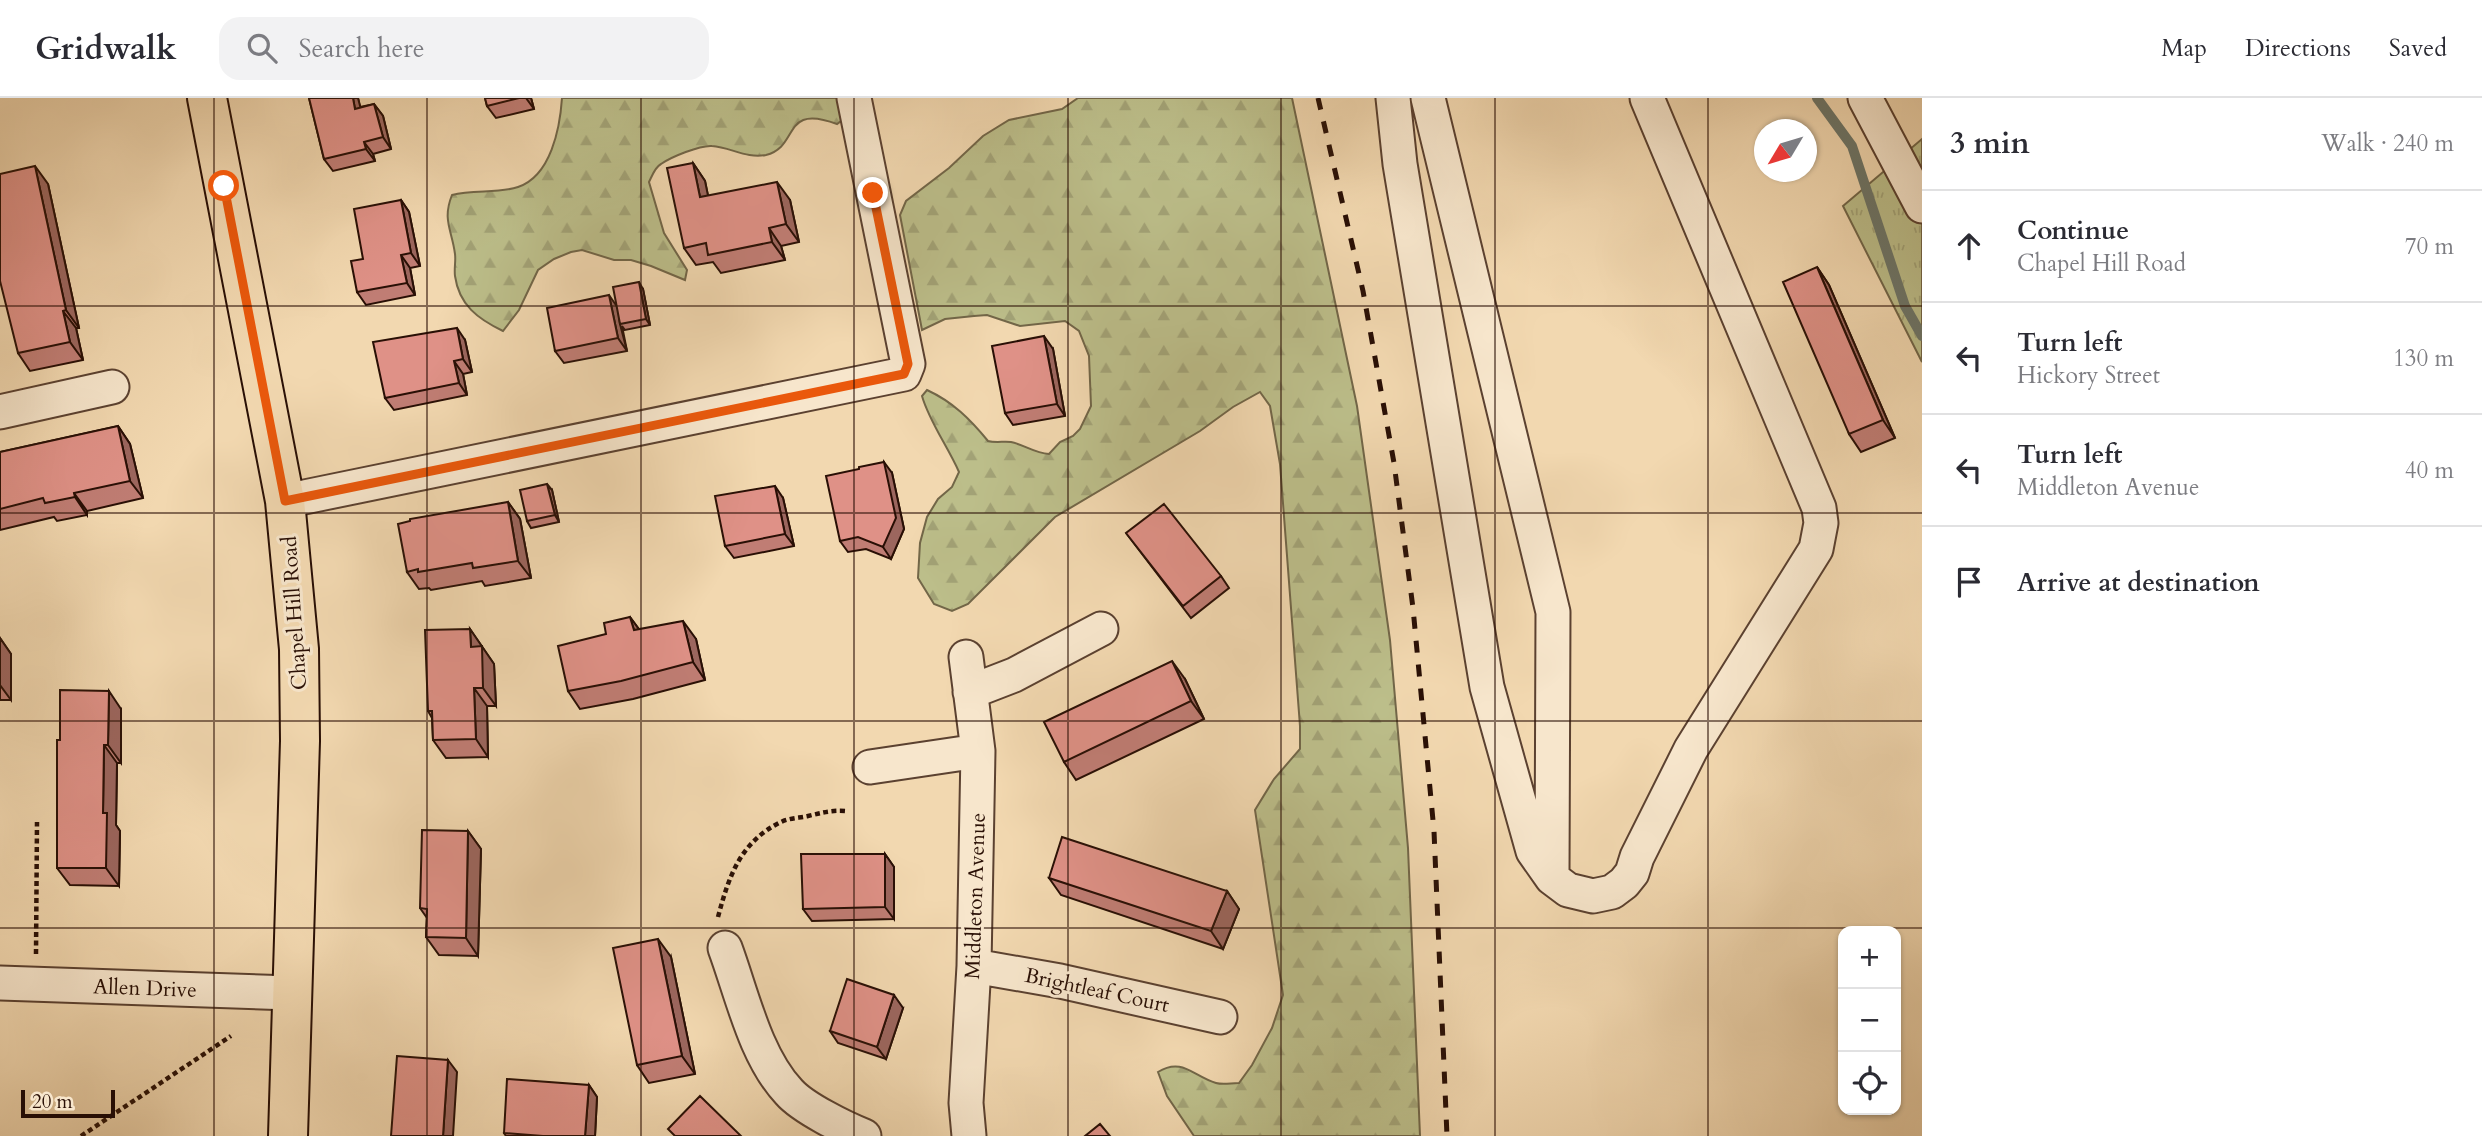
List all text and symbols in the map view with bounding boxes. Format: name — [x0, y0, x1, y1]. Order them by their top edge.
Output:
search box — [219, 17, 709, 80]
text: Gridwalk — [35, 26, 177, 71]
icon: search — [243, 29, 281, 67]
text: Search here — [299, 31, 425, 66]
text: Map — [2161, 32, 2207, 65]
text: Directions — [2245, 32, 2351, 65]
text: Saved — [2389, 32, 2447, 65]
north arrow — [1754, 119, 1817, 182]
text: 3 min — [1950, 123, 2030, 164]
text: Walk · 240 m — [2321, 128, 2454, 159]
route start — [208, 170, 239, 201]
route end — [857, 177, 888, 208]
text: Continue — [2017, 213, 2129, 248]
icon: ahead — [1950, 227, 1988, 265]
text: 70 m — [2405, 231, 2454, 262]
text: Chapel Hill Road — [2017, 248, 2186, 279]
text: Turn left — [2017, 325, 2122, 360]
icon: left — [1950, 339, 1988, 377]
text: 130 m — [2393, 343, 2454, 374]
text: Hickory Street — [2017, 360, 2160, 391]
text: Turn left — [2017, 437, 2122, 472]
icon: left — [1950, 451, 1988, 489]
text: 40 m — [2405, 455, 2454, 486]
text: Middleton Avenue — [2017, 472, 2199, 503]
street label: Chapel Hill Road — [275, 535, 314, 691]
icon: arrive — [1950, 563, 1988, 601]
text: Arrive at destination — [2017, 565, 2260, 600]
street label: Middleton Avenue — [958, 812, 993, 980]
map controls — [1838, 926, 1901, 1115]
button: + — [1838, 926, 1901, 989]
street label: Brightleaf Court — [1022, 961, 1172, 1020]
street label: Allen Drive — [93, 972, 197, 1005]
button: − — [1838, 989, 1901, 1052]
button: locate — [1838, 1052, 1901, 1115]
scale bar — [21, 1087, 116, 1119]
text: 20 m — [32, 1089, 73, 1115]

